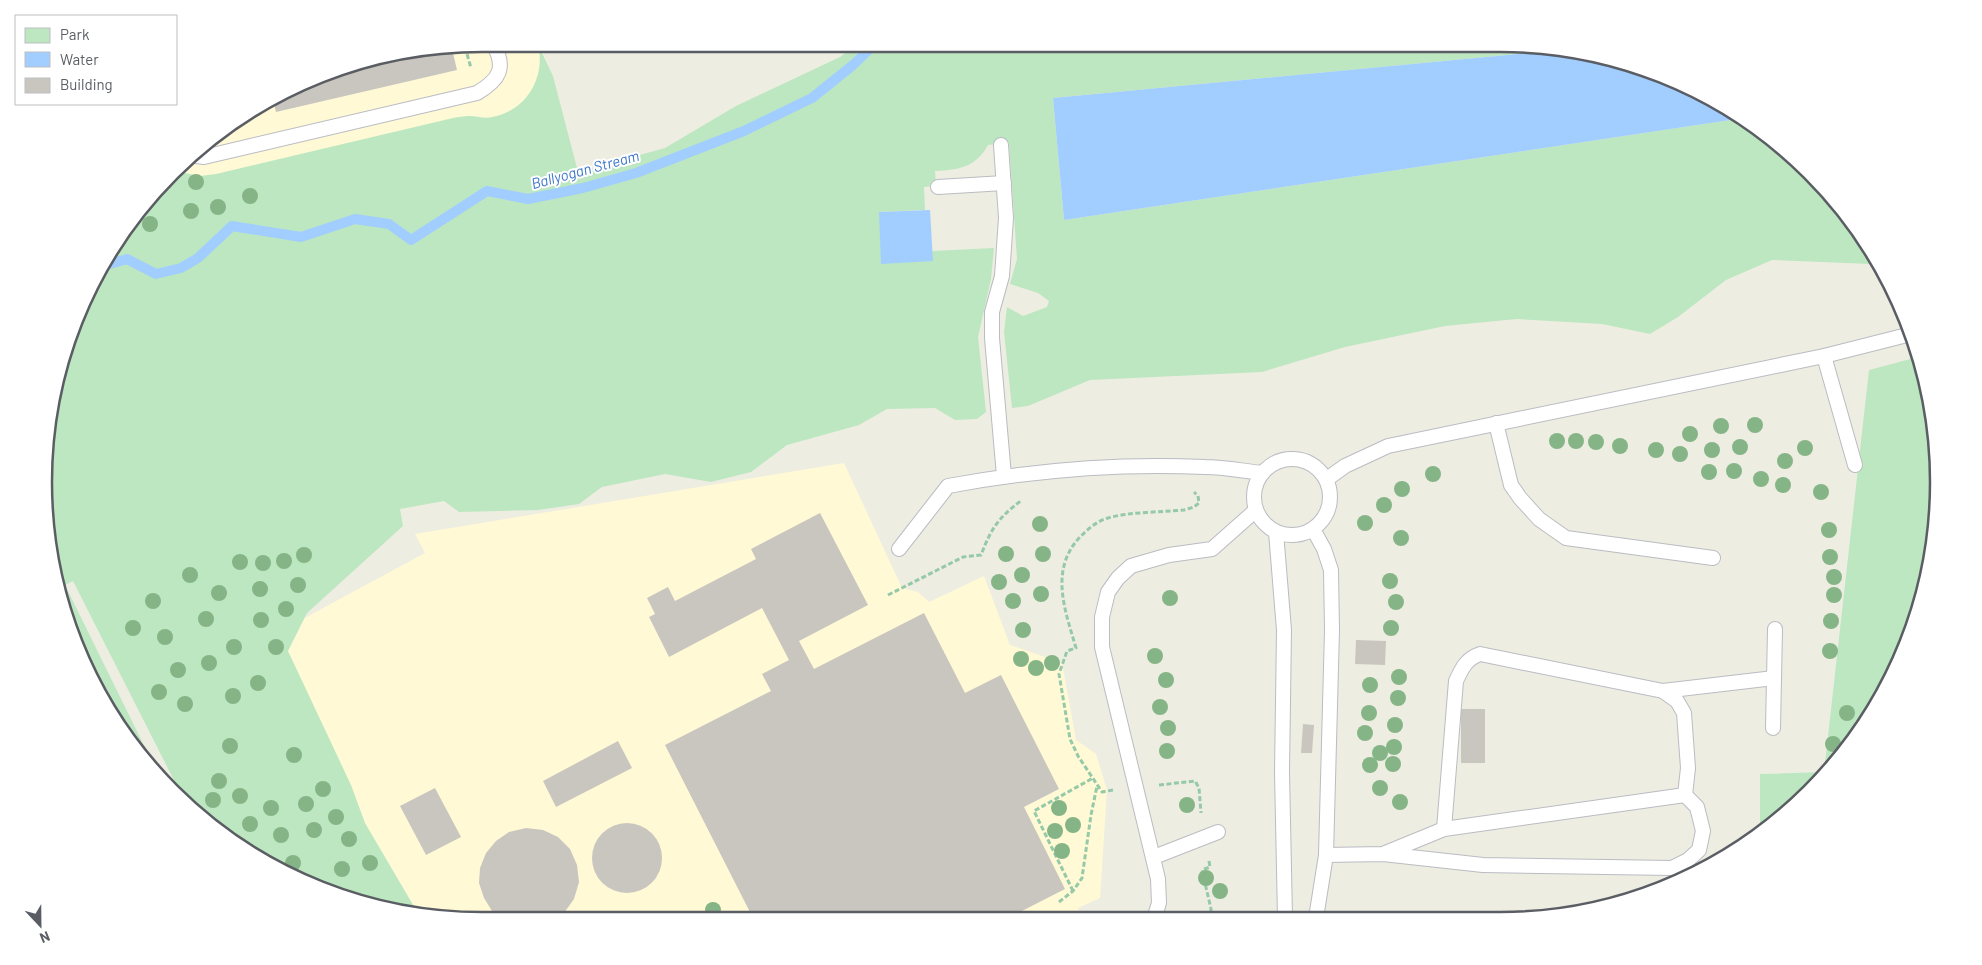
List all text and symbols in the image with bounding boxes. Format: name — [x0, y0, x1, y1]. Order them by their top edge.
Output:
legend — [15, 15, 178, 105]
text: Park — [60, 25, 90, 43]
text: Water — [60, 50, 99, 68]
text: Building — [60, 75, 113, 93]
water label: Ballyogan Stream — [529, 146, 641, 192]
north arrow — [15, 900, 65, 950]
text: N — [38, 928, 53, 947]

